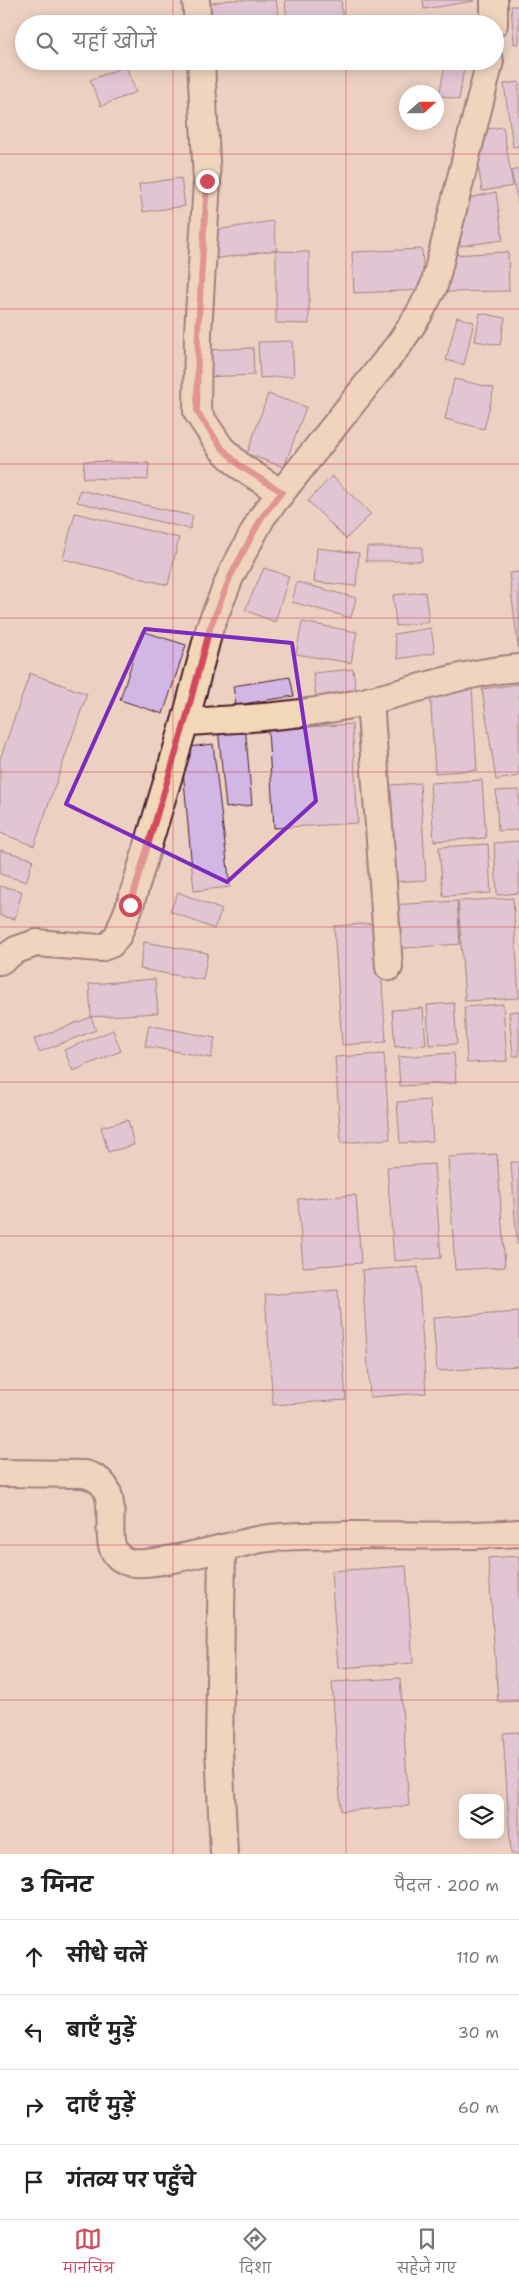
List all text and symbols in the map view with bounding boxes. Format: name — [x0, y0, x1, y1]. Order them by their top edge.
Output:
search box — [15, 15, 504, 70]
icon: search — [33, 29, 61, 57]
text: यहाँ खोजें — [73, 29, 156, 54]
north arrow — [399, 85, 444, 130]
route end — [196, 170, 219, 193]
route start — [119, 894, 142, 917]
map controls — [459, 1794, 504, 1839]
button: layers — [459, 1794, 504, 1839]
text: 3 मिनट — [20, 1871, 93, 1899]
text: पैदल · 200 m — [394, 1875, 499, 1896]
icon: ahead — [20, 1943, 48, 1971]
text: सीधे चलें — [67, 1943, 146, 1968]
text: 110 m — [456, 1947, 499, 1968]
icon: left — [20, 2018, 48, 2046]
text: बाएँ मुड़ें — [67, 2018, 135, 2043]
text: 30 m — [458, 2022, 499, 2043]
icon: right — [20, 2093, 48, 2121]
text: दाएँ मुड़ें — [67, 2093, 135, 2118]
text: 60 m — [458, 2097, 499, 2118]
icon: arrive — [20, 2168, 48, 2196]
text: गंतव्य पर पहुँचे — [67, 2168, 196, 2193]
tab: मानचित्र — [63, 2225, 114, 2284]
tab: दिशा — [240, 2225, 271, 2284]
tab: सहेजे गए — [397, 2225, 456, 2284]

